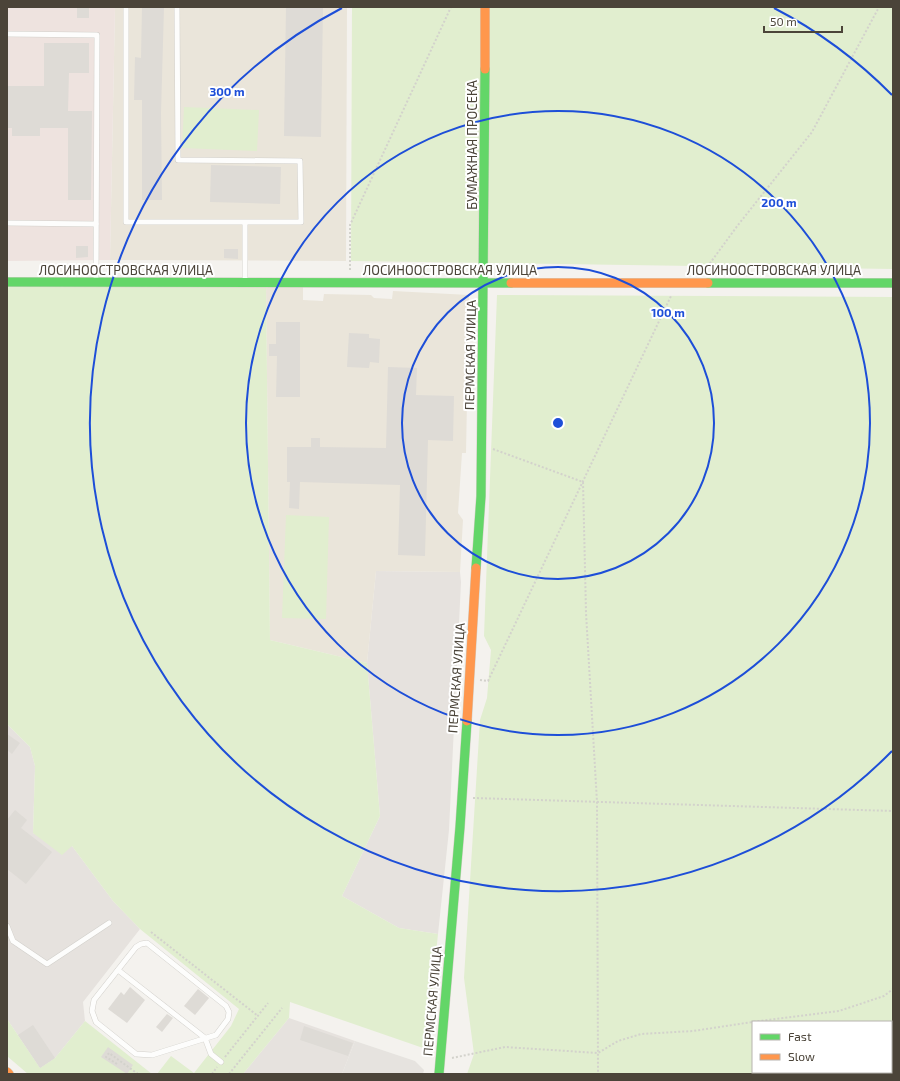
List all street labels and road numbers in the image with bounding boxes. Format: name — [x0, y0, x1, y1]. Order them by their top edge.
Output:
street label: БУМАЖНАЯ ПРОСЕКА — [464, 80, 480, 210]
street label: ЛОСИНООСТРОВСКАЯ УЛИЦА — [39, 262, 213, 278]
street label: ЛОСИНООСТРОВСКАЯ УЛИЦА — [363, 262, 537, 278]
street label: ЛОСИНООСТРОВСКАЯ УЛИЦА — [687, 262, 861, 278]
street label: ПЕРМСКАЯ УЛИЦА — [461, 300, 479, 410]
street label: ПЕРМСКАЯ УЛИЦА — [444, 622, 468, 734]
street label: ПЕРМСКАЯ УЛИЦА — [419, 945, 445, 1057]

